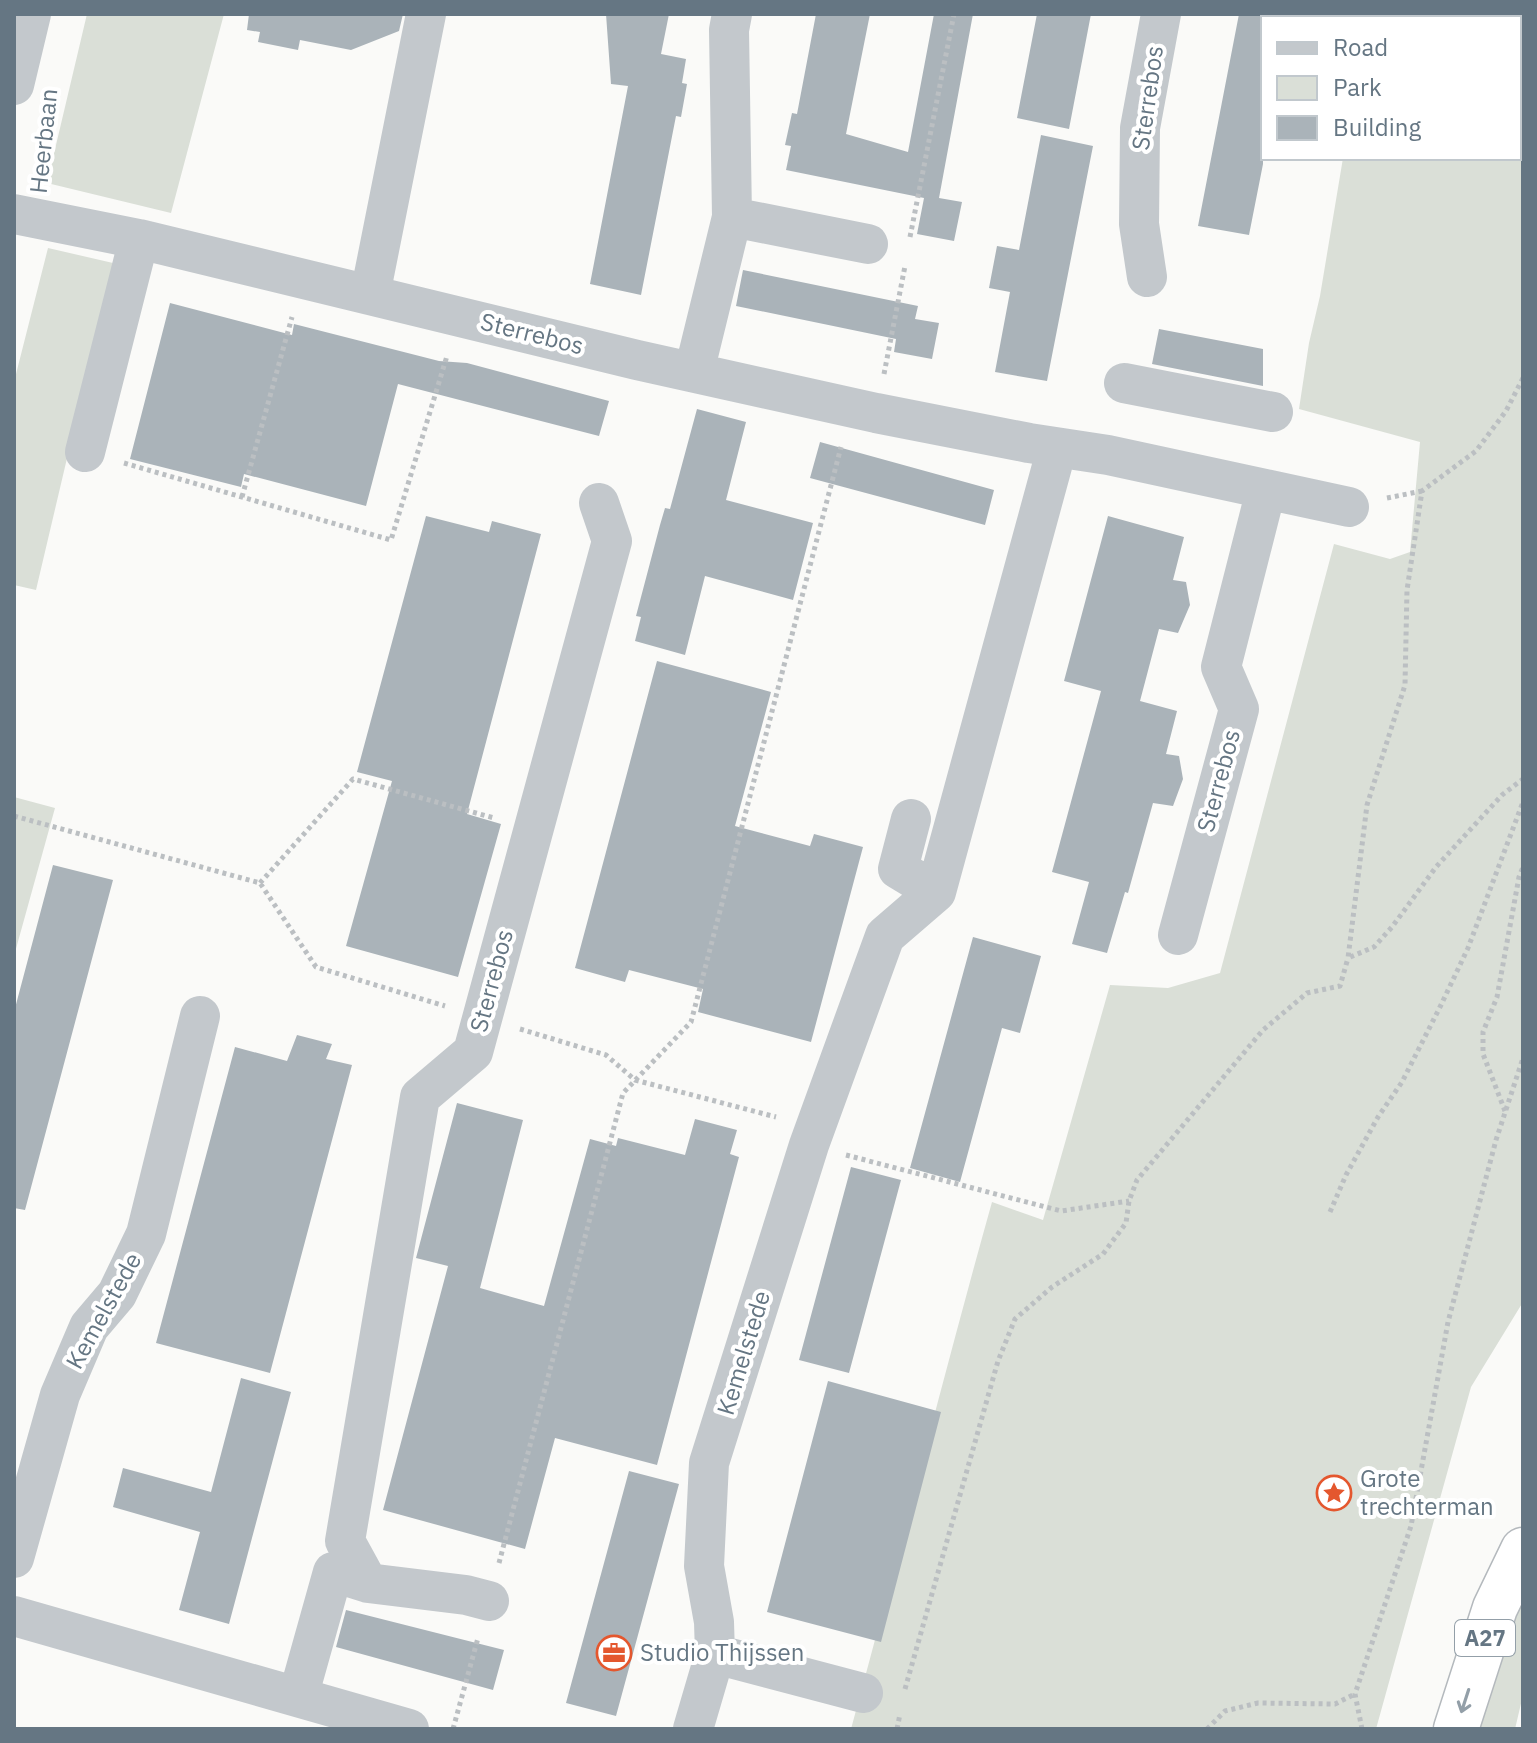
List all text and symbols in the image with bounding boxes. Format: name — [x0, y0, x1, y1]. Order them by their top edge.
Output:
legend — [1261, 16, 1521, 160]
text: Road — [1333, 31, 1388, 63]
street label: Sterrebos — [1124, 44, 1170, 152]
text: Park — [1333, 71, 1382, 103]
street label: Heerbaan — [22, 87, 64, 195]
text: Building — [1333, 111, 1421, 143]
street label: Sterrebos — [477, 305, 587, 361]
street label: Sterrebos — [1189, 726, 1247, 836]
street label: Sterrebos — [462, 926, 520, 1036]
street label: Kemelstede — [58, 1247, 148, 1375]
street label: Kemelstede — [709, 1287, 777, 1419]
place label: Grote trechterman — [1360, 1462, 1494, 1522]
place icon: Grote trechterman — [1315, 1474, 1353, 1512]
road number: A27 — [1455, 1620, 1515, 1656]
office icon: Studio Thijssen — [595, 1634, 633, 1672]
place label: Studio Thijssen — [640, 1636, 804, 1668]
one-way arrow — [1456, 1688, 1471, 1713]

